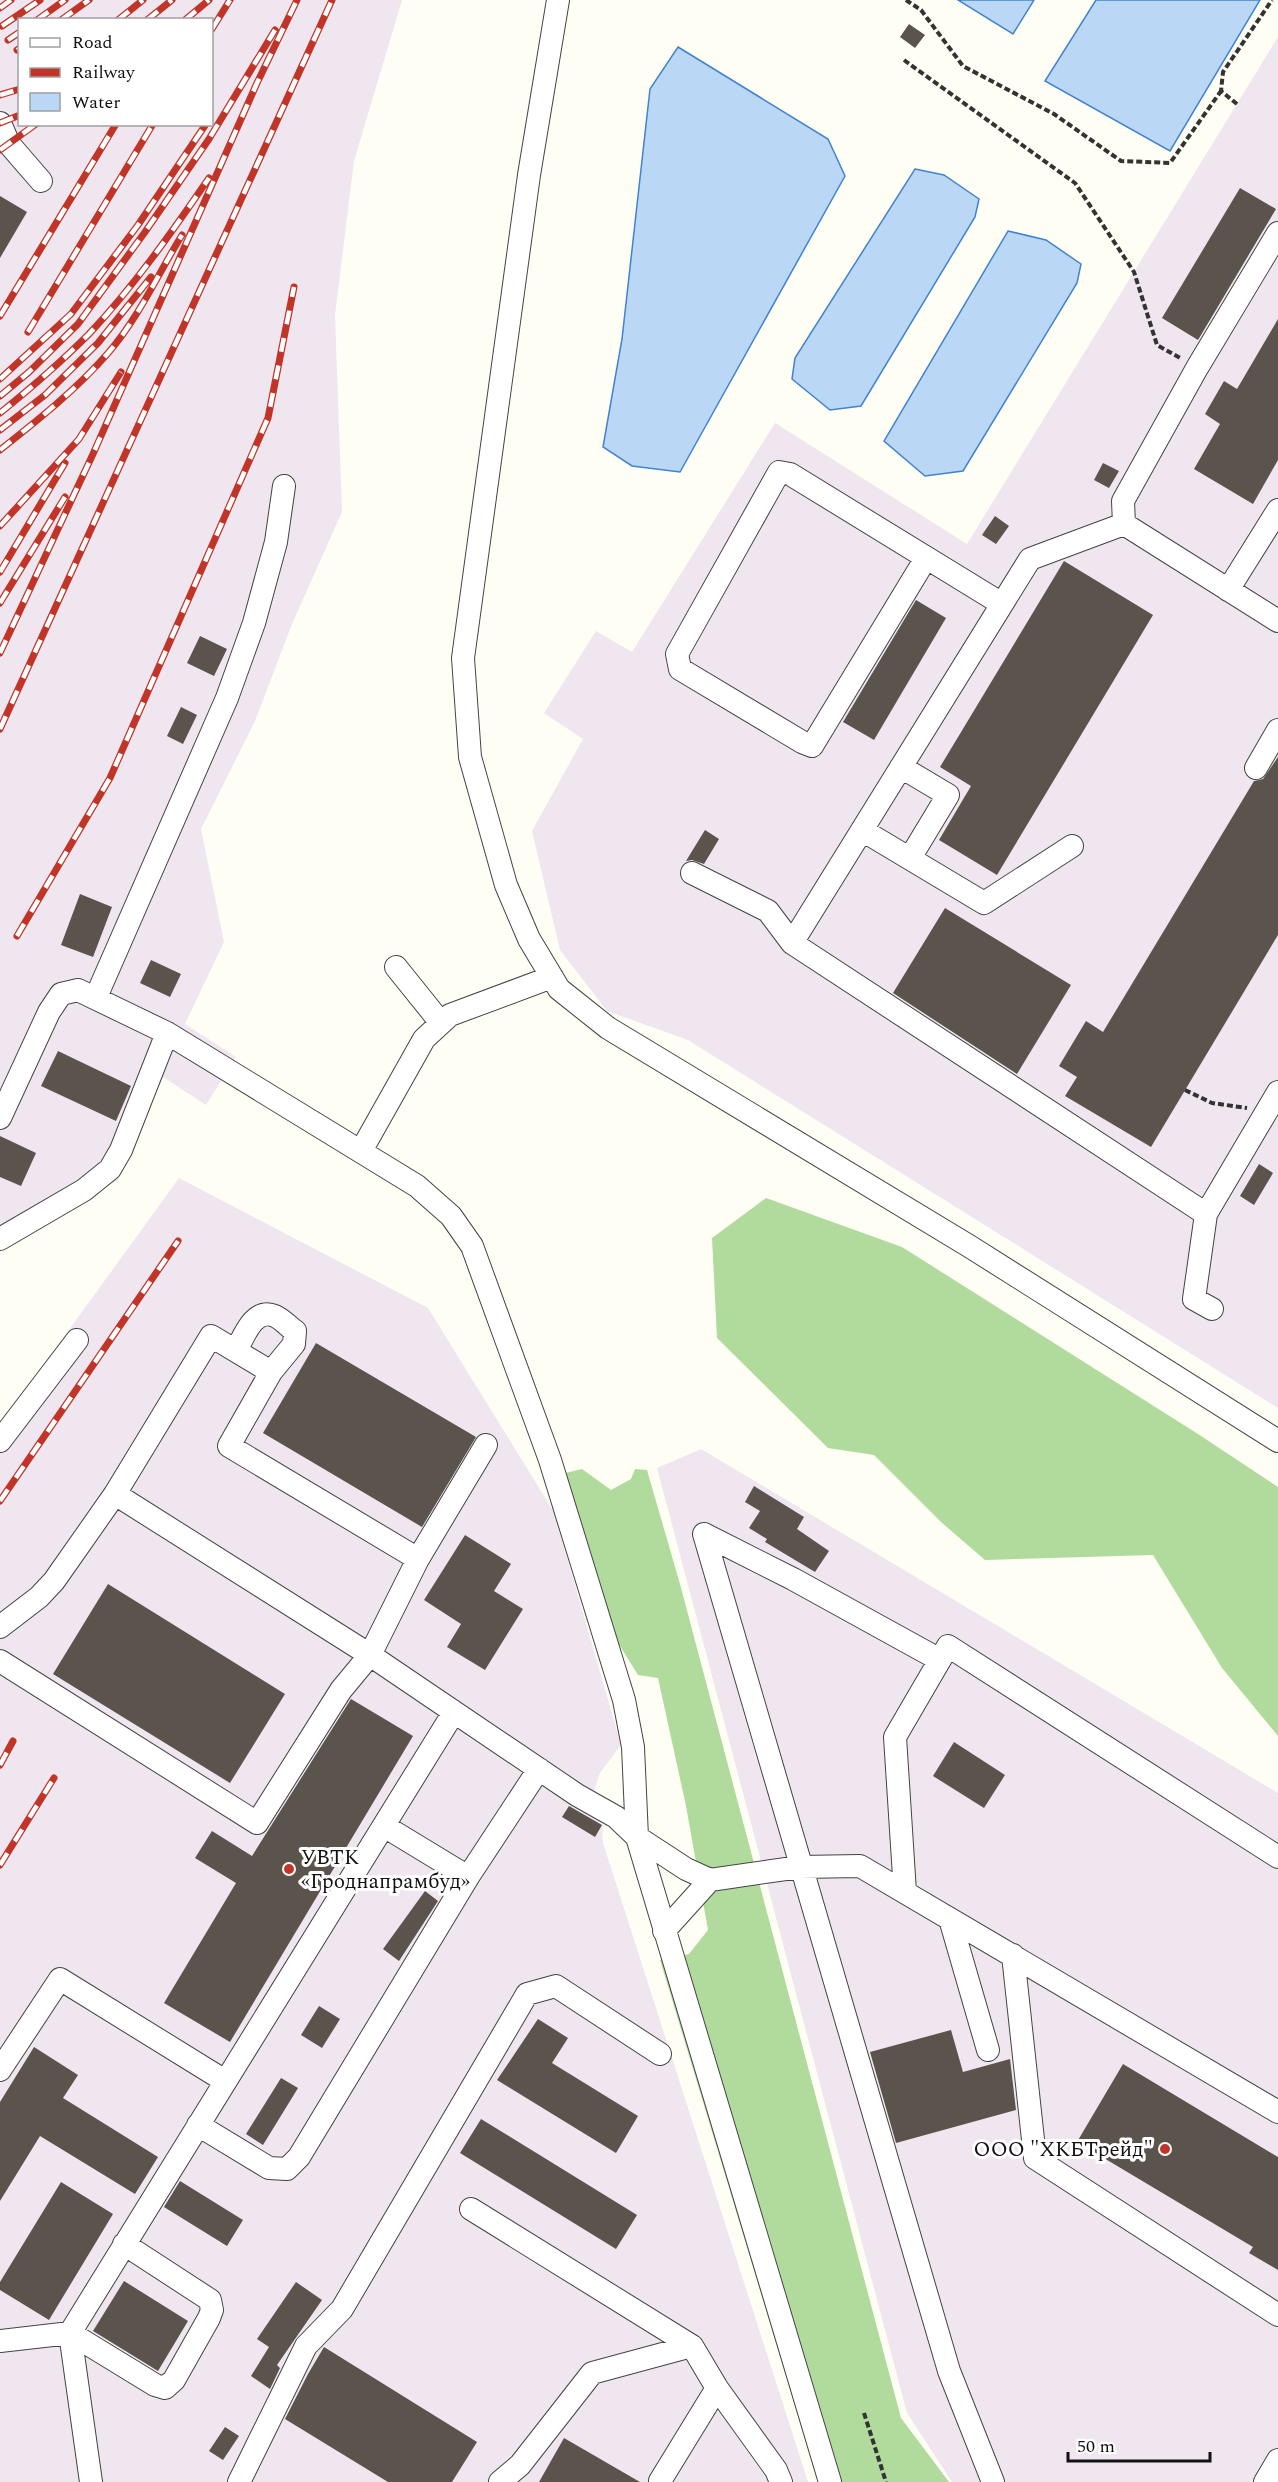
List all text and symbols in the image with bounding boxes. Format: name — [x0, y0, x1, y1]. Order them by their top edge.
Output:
legend — [18, 18, 213, 126]
text: Road — [72, 29, 113, 56]
text: Railway — [72, 59, 136, 86]
text: Water — [72, 89, 120, 116]
place label: УВТК «Гроднапрамбуд» — [301, 1842, 470, 1898]
marker: УВТК «Гроднапрамбуд» — [282, 1862, 296, 1876]
place label: ООО "ХКБТрейд" — [973, 2134, 1153, 2166]
marker: ООО "ХКБТрейд" — [1158, 2142, 1172, 2156]
scale bar — [1068, 2425, 1210, 2463]
text: 50 m — [1077, 2433, 1115, 2460]

